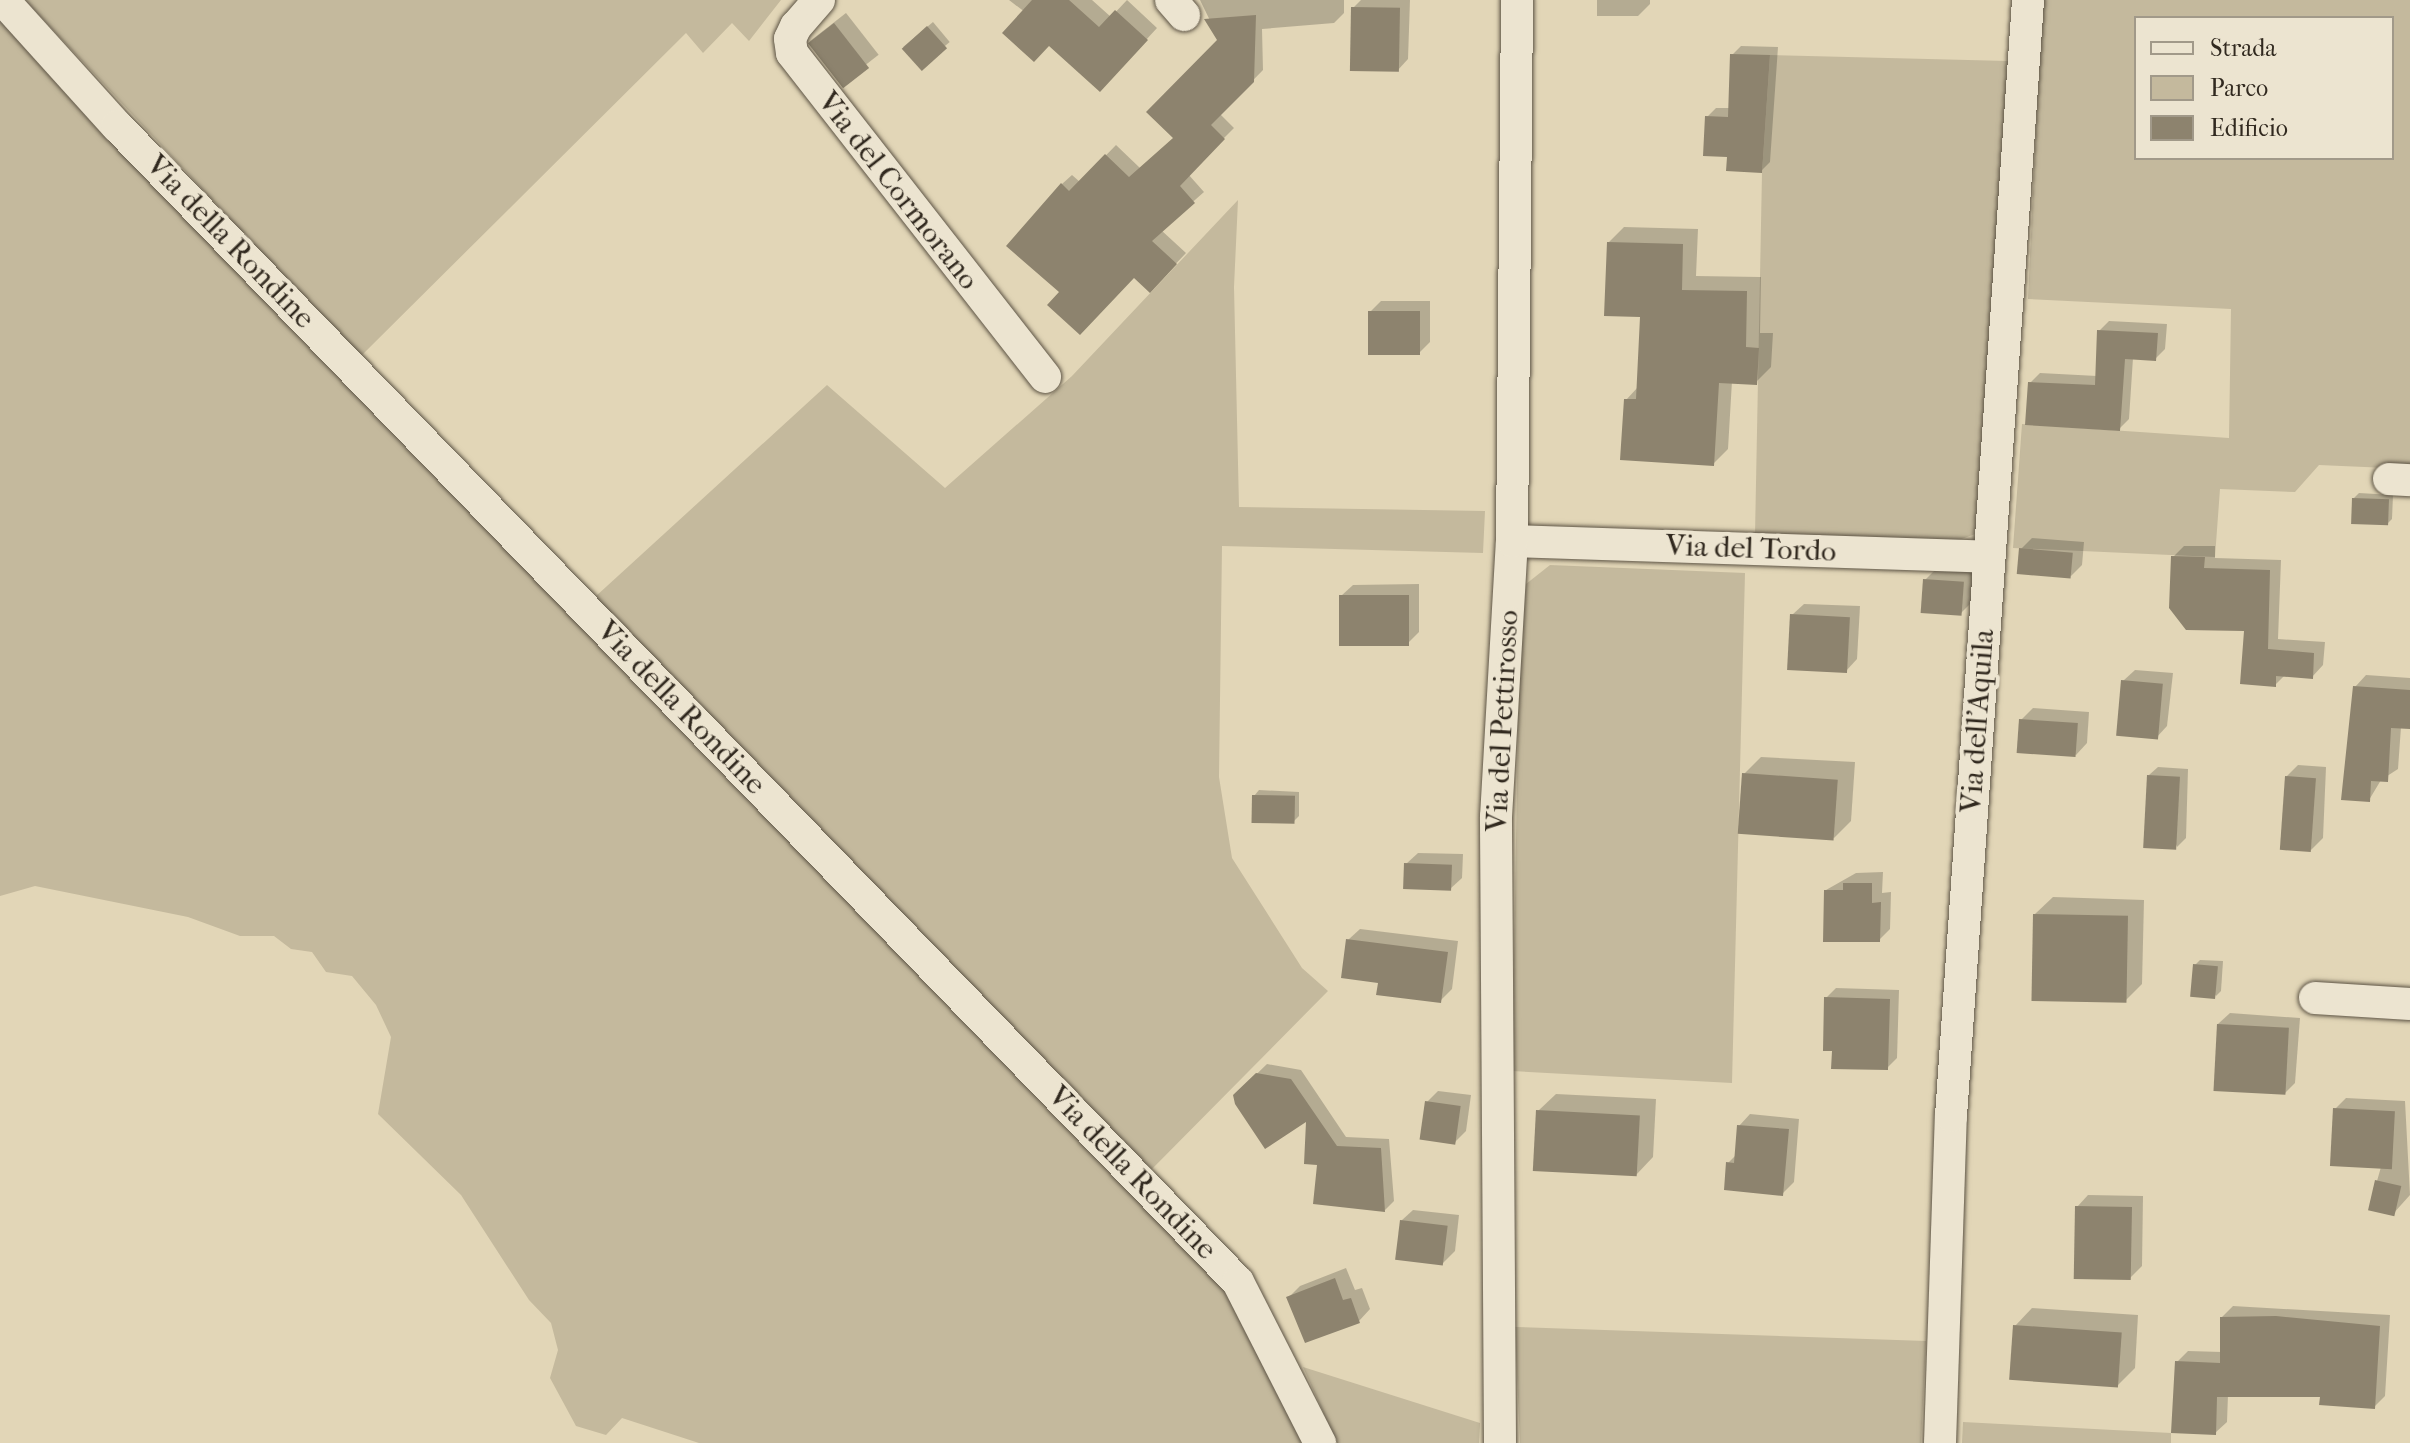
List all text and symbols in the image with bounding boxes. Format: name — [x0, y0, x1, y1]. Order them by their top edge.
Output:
legend — [2134, 16, 2394, 160]
text: Strada — [2210, 34, 2276, 62]
text: Parco — [2210, 74, 2268, 102]
street label: Via del Cormorano — [810, 85, 986, 297]
text: Edificio — [2210, 114, 2288, 142]
street label: Via della Rondine — [138, 148, 322, 336]
street label: Via del Tordo — [1665, 528, 1837, 570]
street label: Via del Pettirosso — [1479, 609, 1527, 833]
street label: Via della Rondine — [589, 614, 773, 802]
street label: Via dell'Aquila — [1954, 628, 2002, 814]
street label: Via della Rondine — [1040, 1079, 1224, 1267]

